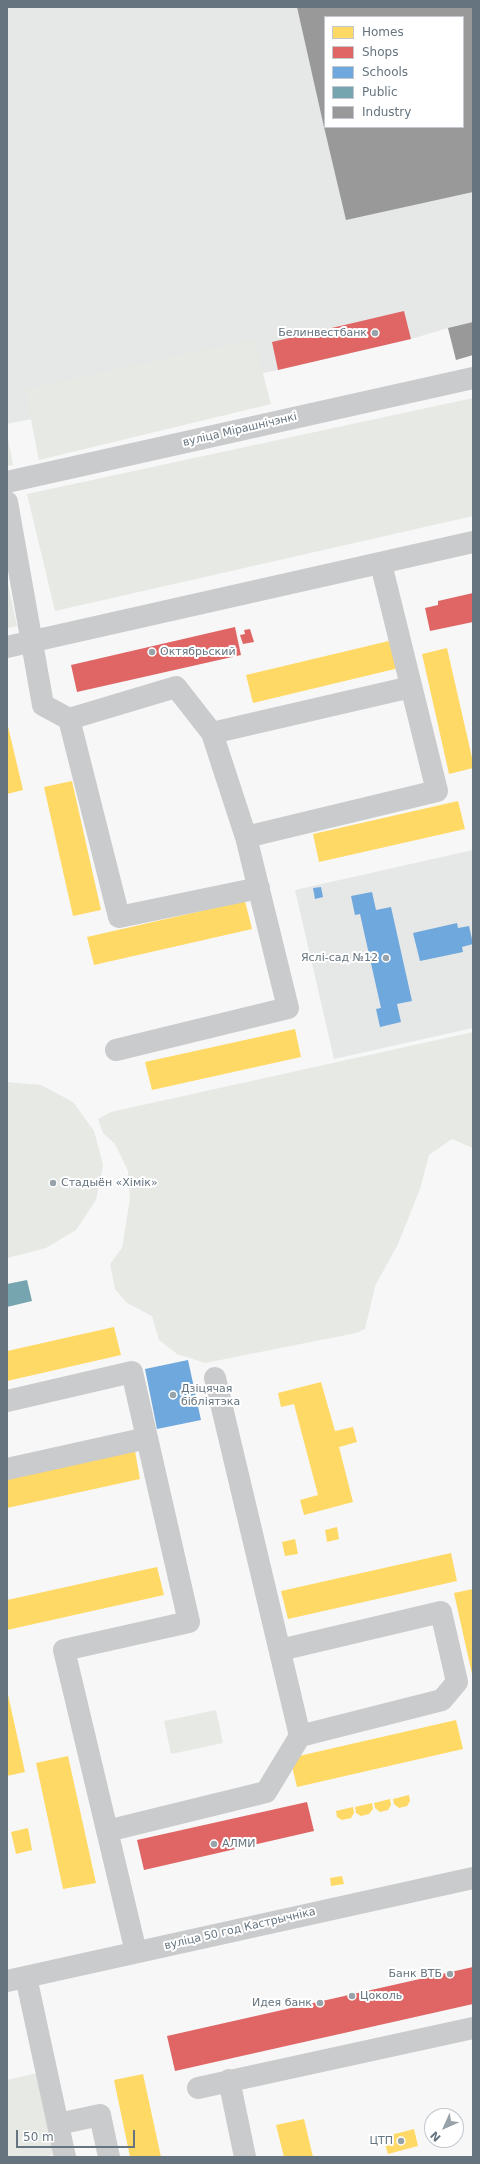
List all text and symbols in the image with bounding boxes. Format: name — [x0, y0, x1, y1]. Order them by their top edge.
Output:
legend — [324, 16, 464, 128]
text: Homes — [362, 25, 404, 39]
text: Shops — [362, 45, 398, 59]
text: Schools — [362, 65, 408, 79]
text: Public — [362, 85, 398, 99]
text: Industry — [362, 105, 411, 119]
place label: Белинвестбанк — [278, 326, 367, 340]
marker: Белинвестбанк — [370, 328, 380, 338]
street label: вуліца Мірашнічэнкі — [182, 410, 298, 450]
place label: Октябрьский — [160, 645, 236, 659]
marker: Октябрьский — [147, 647, 157, 657]
place label: Яслі-сад №12 — [301, 951, 378, 965]
marker: Яслі-сад №12 — [381, 953, 391, 963]
place label: Стадыён «Хімік» — [61, 1176, 158, 1190]
marker: Стадыён «Хімік» — [48, 1178, 58, 1188]
place label: Дзіцячая бібліятэка — [181, 1382, 240, 1408]
marker: Дзіцячая бібліятэка — [168, 1390, 178, 1400]
place label: АЛМИ — [222, 1837, 256, 1851]
marker: АЛМИ — [209, 1839, 219, 1849]
street label: вуліца 50 год Кастрычніка — [163, 1905, 317, 1953]
place label: Банк ВТБ — [389, 1967, 442, 1981]
marker: Банк ВТБ — [445, 1969, 455, 1979]
place label: Цоколь — [360, 1989, 402, 2003]
marker: Цоколь — [347, 1991, 357, 2001]
place label: Идея банк — [252, 1996, 312, 2010]
marker: Идея банк — [315, 1998, 325, 2008]
north arrow — [424, 2108, 464, 2148]
scale bar — [18, 2122, 137, 2148]
text: N — [428, 2128, 444, 2144]
text: 50 m — [23, 2130, 54, 2144]
place label: ЦТП — [369, 2134, 393, 2148]
marker: ЦТП — [396, 2136, 406, 2146]

